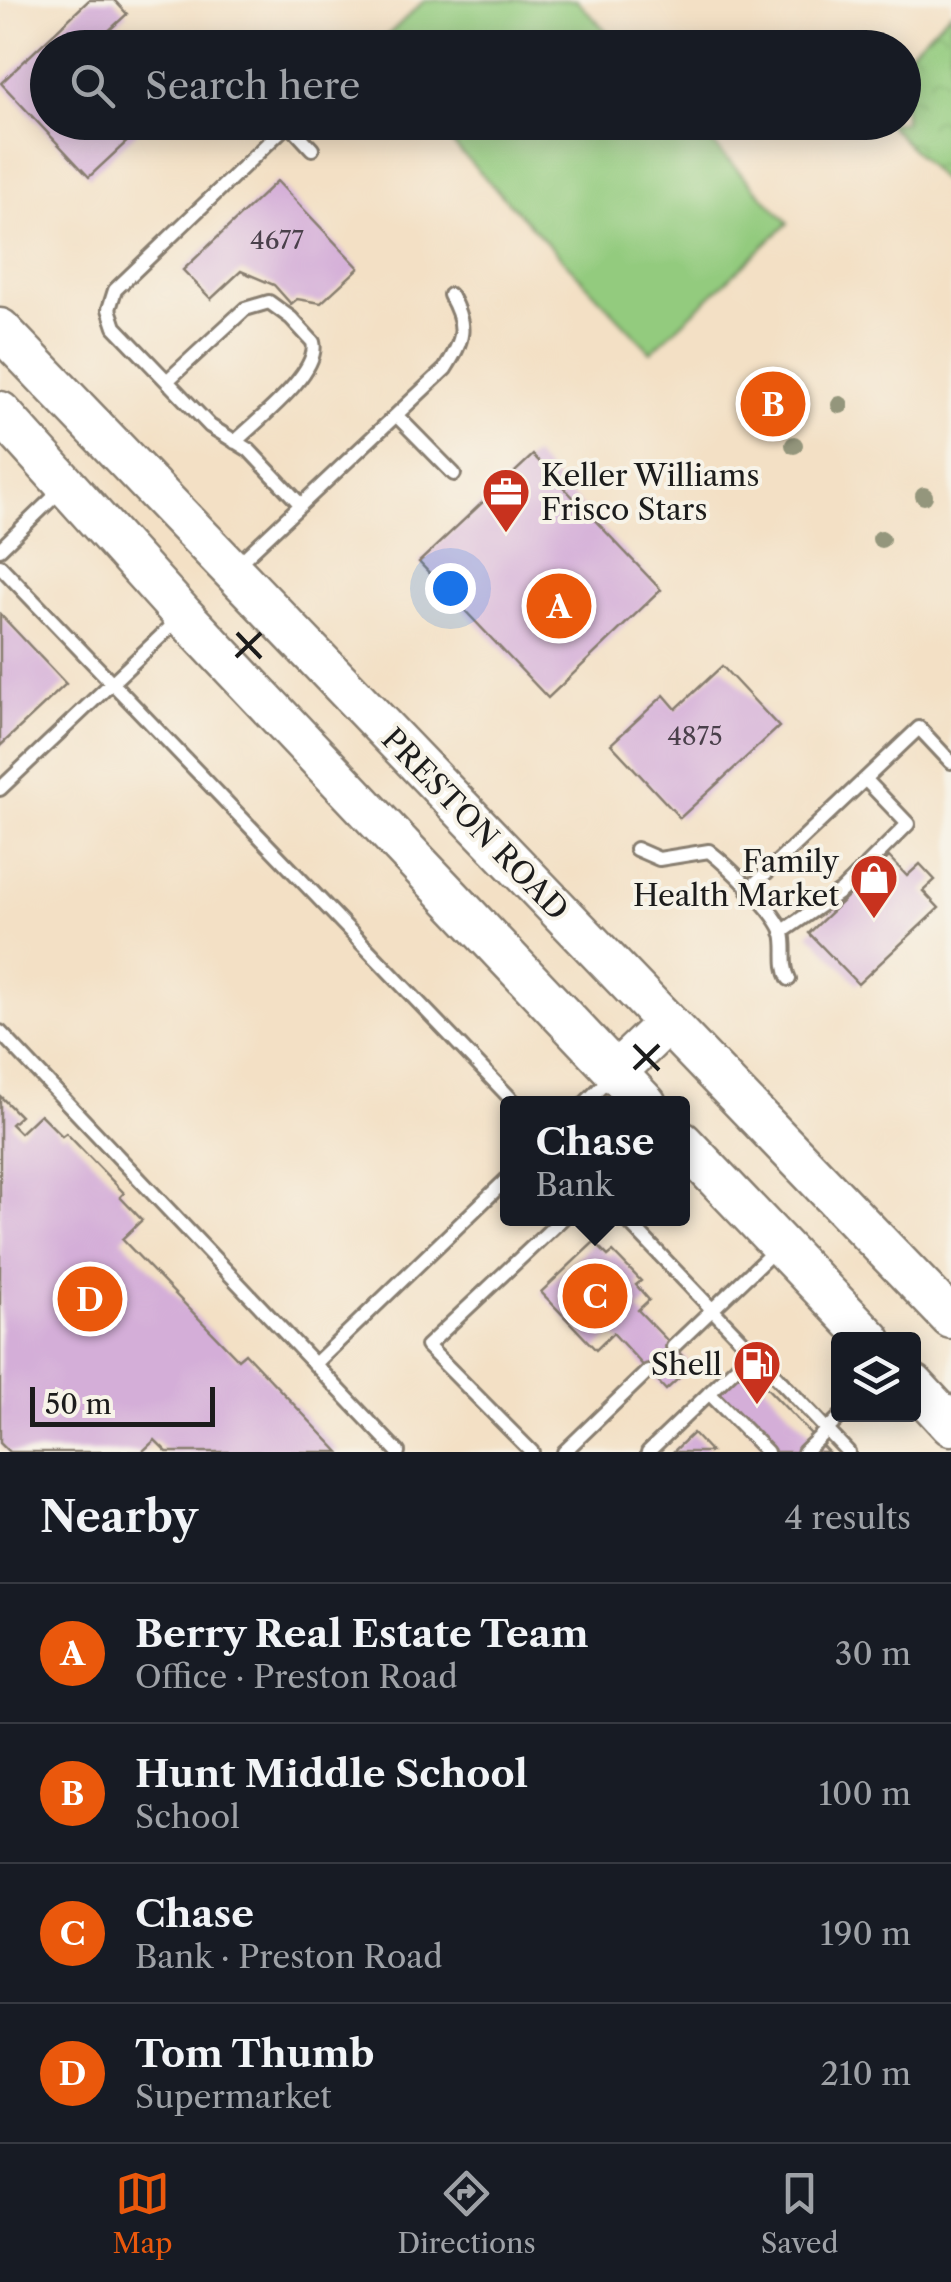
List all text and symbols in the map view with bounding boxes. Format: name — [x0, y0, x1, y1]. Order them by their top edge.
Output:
search box — [30, 30, 921, 140]
icon: search — [65, 58, 120, 113]
text: Search here — [145, 62, 360, 109]
house number: 4677 — [250, 225, 304, 256]
pin: B — [740, 366, 806, 442]
place label: Keller Williams Frisco Stars — [541, 457, 760, 528]
office icon: Keller Williams Frisco Stars — [480, 466, 532, 534]
your location — [425, 563, 476, 614]
pin: A — [526, 568, 592, 644]
street label: PRESTON ROAD — [374, 720, 576, 928]
house number: 4875 — [667, 721, 723, 752]
place label: Family Health Market — [633, 843, 839, 914]
shop icon: Family Health Market — [848, 852, 900, 920]
popup — [500, 1096, 690, 1226]
text: Chase — [536, 1118, 654, 1165]
text: Bank — [536, 1165, 613, 1204]
pin: C — [562, 1258, 628, 1334]
pin: D — [58, 1262, 122, 1336]
map controls — [831, 1332, 921, 1422]
button: layers — [831, 1332, 921, 1422]
fuel station icon: Shell — [731, 1338, 783, 1406]
place label: Shell — [651, 1346, 722, 1383]
scale bar — [30, 1382, 215, 1426]
text: 50 m — [45, 1387, 112, 1421]
text: Nearby — [40, 1491, 198, 1543]
text: 4 results — [785, 1498, 911, 1537]
text: Berry Real Estate Team — [135, 1610, 589, 1657]
text: A — [60, 1634, 85, 1673]
text: 30 m — [835, 1634, 911, 1673]
text: Office · Preston Road — [135, 1657, 458, 1696]
text: Hunt Middle School — [135, 1750, 528, 1797]
text: B — [61, 1774, 84, 1813]
text: 100 m — [819, 1774, 911, 1813]
text: School — [135, 1797, 240, 1836]
text: Chase — [135, 1890, 254, 1937]
text: C — [60, 1914, 85, 1953]
text: 190 m — [820, 1914, 911, 1953]
text: Bank · Preston Road — [135, 1937, 443, 1976]
text: Tom Thumb — [135, 2030, 374, 2077]
text: D — [59, 2054, 86, 2093]
text: 210 m — [821, 2054, 911, 2093]
text: Supermarket — [135, 2077, 332, 2116]
tab: Map — [112, 2166, 173, 2260]
tab: Directions — [397, 2166, 536, 2260]
tab: Saved — [761, 2166, 839, 2260]

